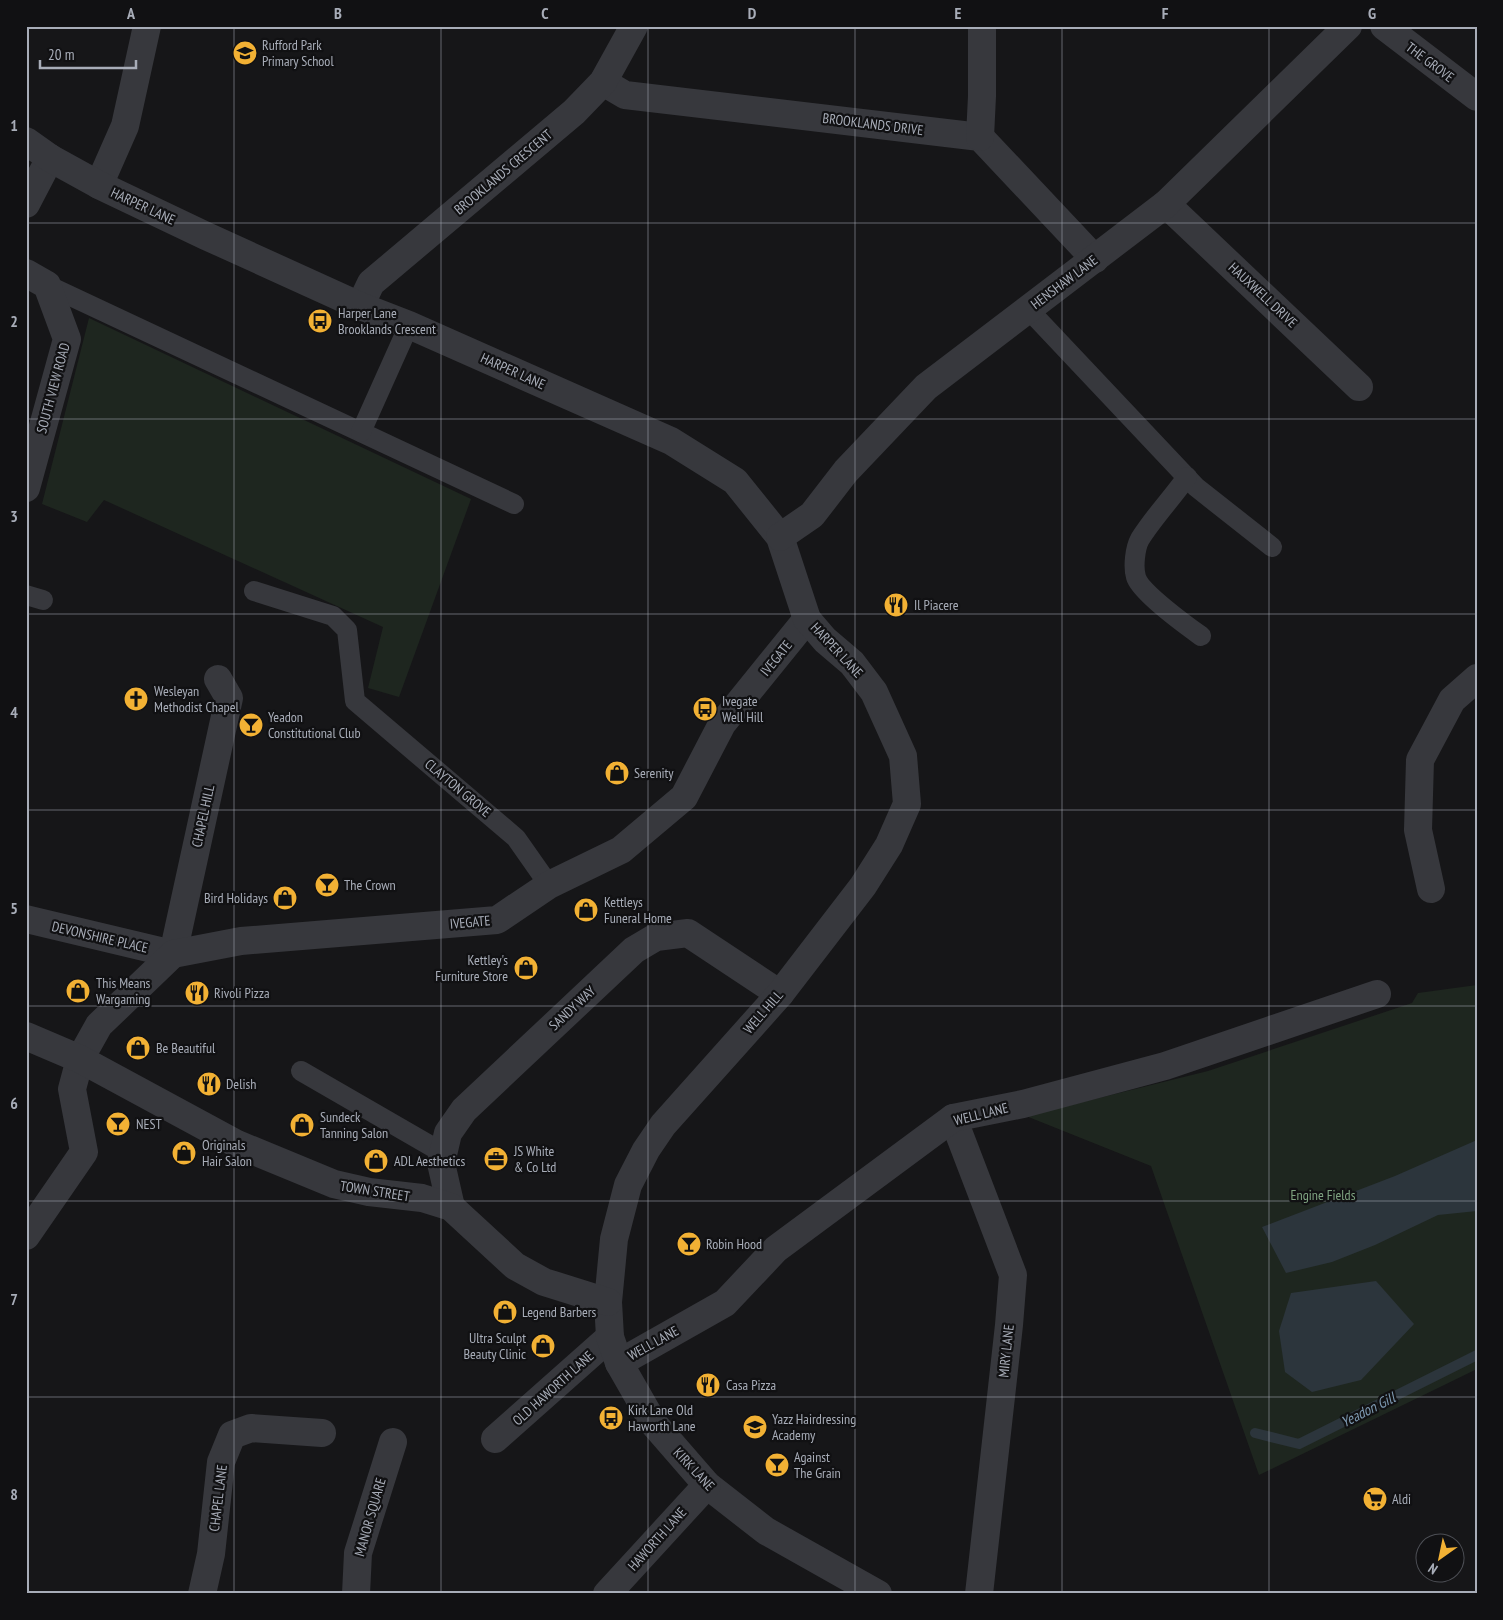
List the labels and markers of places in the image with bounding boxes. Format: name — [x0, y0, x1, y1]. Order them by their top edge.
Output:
place label: Rufford Park Primary School — [262, 36, 334, 70]
school or university icon: Rufford Park Primary School — [232, 40, 258, 66]
place label: Harper Lane Brooklands Crescent — [338, 304, 436, 338]
bus stop icon: Harper Lane Brooklands Crescent — [307, 308, 333, 334]
restaurant icon: Il Piacere — [883, 592, 909, 618]
place label: Il Piacere — [914, 596, 959, 614]
place label: Wesleyan Methodist Chapel — [154, 682, 239, 716]
church icon: Wesleyan Methodist Chapel — [123, 686, 149, 712]
place label: Ivegate Well Hill — [722, 692, 764, 726]
bus stop icon: Ivegate Well Hill — [692, 696, 718, 722]
place label: Yeadon Constitutional Club — [268, 708, 361, 742]
bar icon: Yeadon Constitutional Club — [238, 712, 264, 738]
shop icon: Serenity — [604, 760, 630, 786]
place label: Serenity — [634, 764, 674, 782]
bar icon: The Crown — [314, 872, 340, 898]
place label: The Crown — [344, 876, 396, 894]
shop icon: Bird Holidays — [272, 885, 298, 911]
place label: Bird Holidays — [204, 889, 268, 907]
place label: Kettleys Funeral Home — [604, 893, 672, 927]
shop icon: Kettleys Funeral Home — [573, 897, 599, 923]
place label: Kettley's Furniture Store — [435, 951, 508, 985]
shop icon: Kettley's Furniture Store — [513, 955, 539, 981]
place label: This Means Wargaming — [96, 974, 151, 1008]
shop icon: This Means Wargaming — [65, 978, 91, 1004]
restaurant icon: Rivoli Pizza — [184, 980, 210, 1006]
place label: Rivoli Pizza — [214, 984, 270, 1002]
shop icon: Be Beautiful — [125, 1035, 151, 1061]
place label: Be Beautiful — [156, 1039, 216, 1057]
restaurant icon: Delish — [196, 1071, 222, 1097]
place label: Delish — [226, 1075, 256, 1093]
place label: Sundeck Tanning Salon — [320, 1108, 388, 1142]
bar icon: NEST — [105, 1111, 131, 1137]
shop icon: Sundeck Tanning Salon — [289, 1112, 315, 1138]
place label: NEST — [136, 1115, 163, 1133]
place label: Originals Hair Salon — [202, 1136, 252, 1170]
shop icon: Originals Hair Salon — [171, 1140, 197, 1166]
place label: JS White & Co Ltd — [513, 1142, 556, 1176]
office icon: JS White & Co Ltd — [483, 1146, 509, 1172]
shop icon: ADL Aesthetics — [363, 1148, 389, 1174]
place label: ADL Aesthetics — [394, 1152, 466, 1170]
bar icon: Robin Hood — [676, 1231, 702, 1257]
place label: Robin Hood — [706, 1235, 762, 1253]
shop icon: Legend Barbers — [492, 1299, 518, 1325]
place label: Legend Barbers — [522, 1303, 597, 1321]
place label: Ultra Sculpt Beauty Clinic — [463, 1329, 526, 1363]
shop icon: Ultra Sculpt Beauty Clinic — [530, 1333, 556, 1359]
restaurant icon: Casa Pizza — [695, 1372, 721, 1398]
place label: Casa Pizza — [726, 1376, 776, 1394]
place label: Kirk Lane Old Haworth Lane — [628, 1401, 696, 1435]
bus stop icon: Kirk Lane Old Haworth Lane — [598, 1405, 624, 1431]
place label: Yazz Hairdressing Academy — [772, 1410, 856, 1444]
school or university icon: Yazz Hairdressing Academy — [742, 1414, 768, 1440]
place label: Against The Grain — [794, 1448, 841, 1482]
bar icon: Against The Grain — [764, 1452, 790, 1478]
supermarket icon: Aldi — [1362, 1486, 1388, 1512]
place label: Aldi — [1392, 1490, 1411, 1508]

